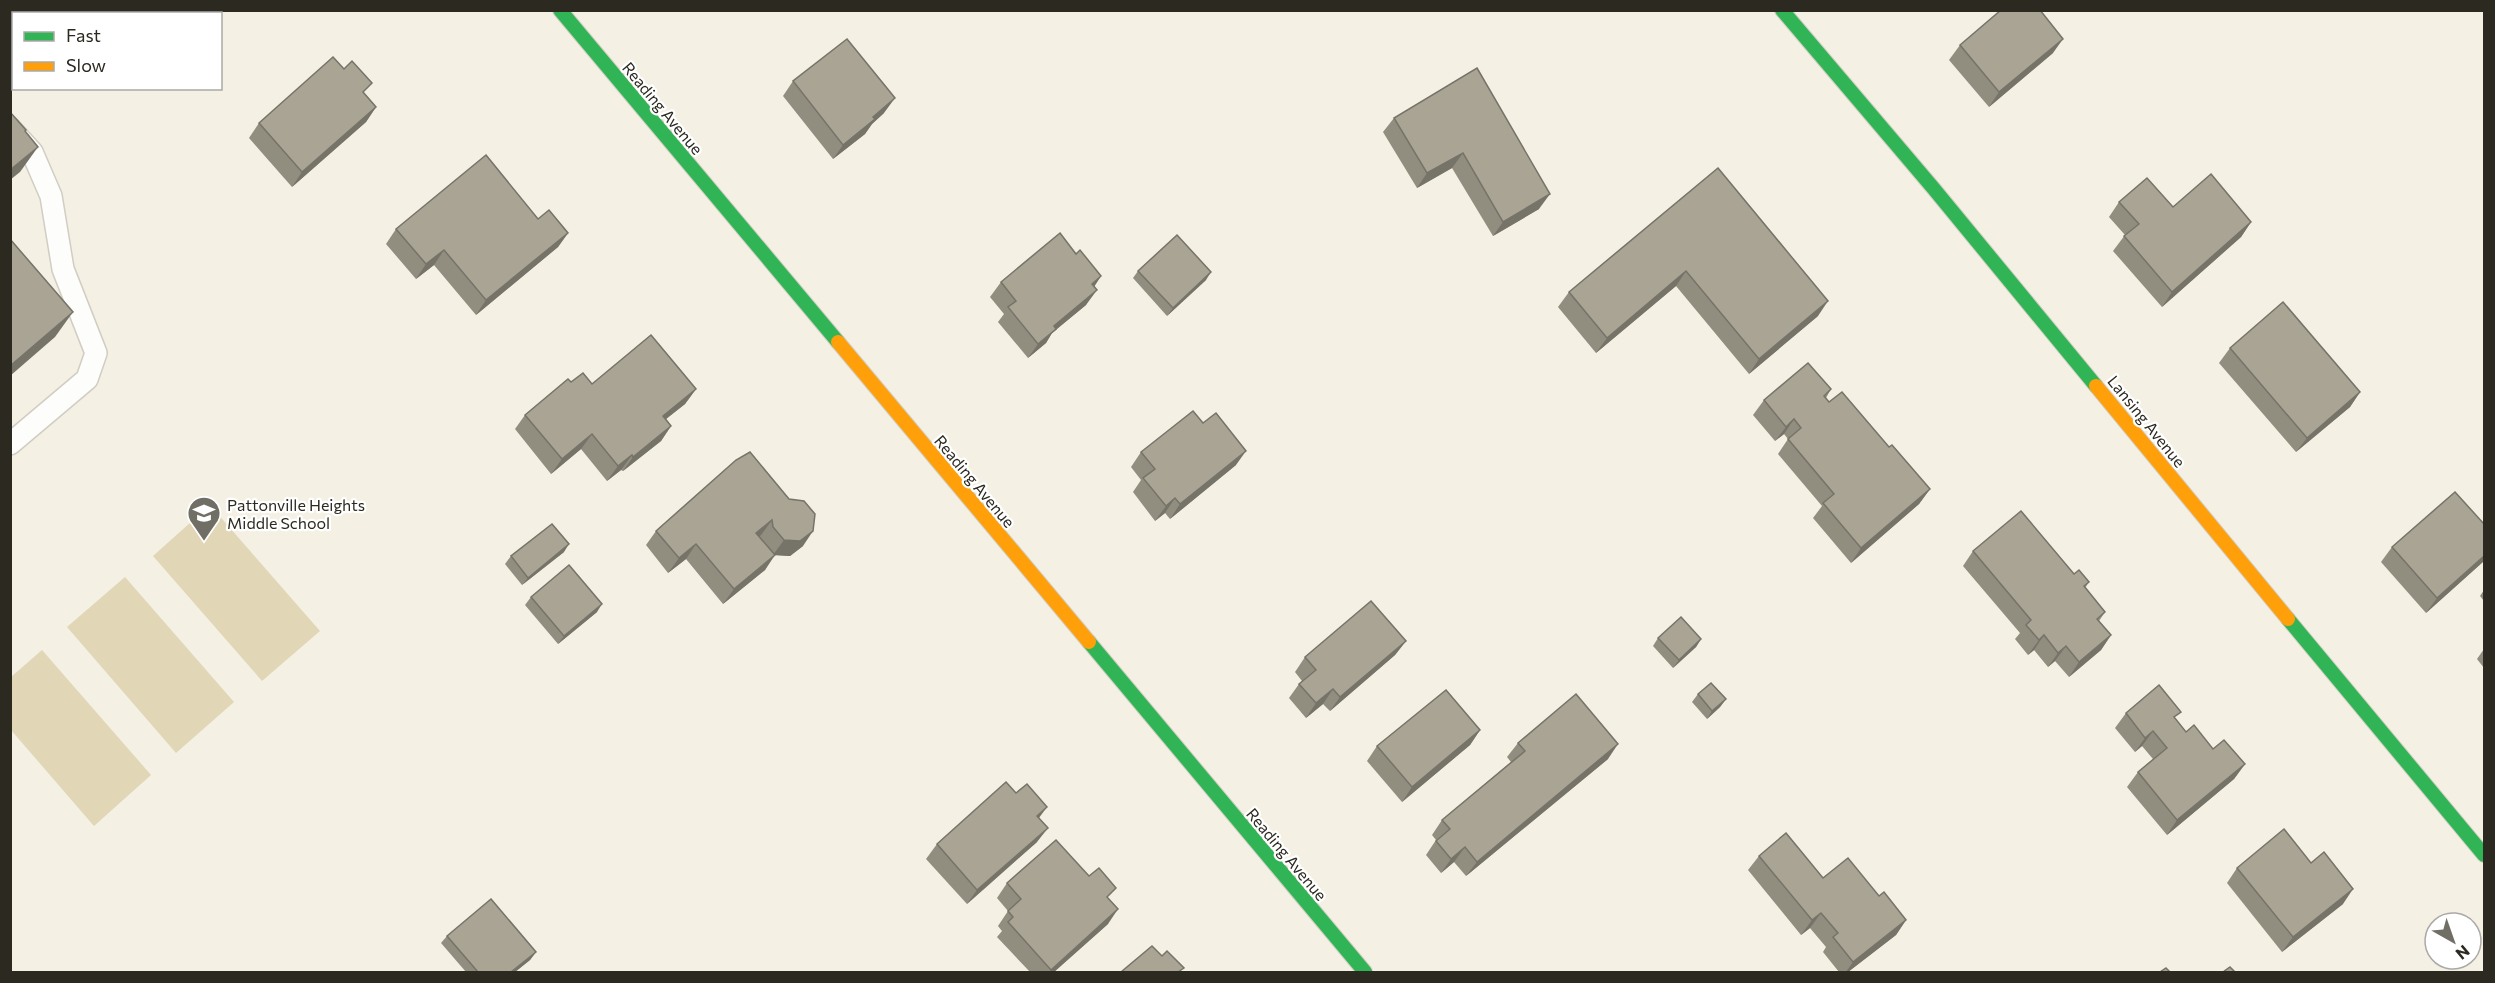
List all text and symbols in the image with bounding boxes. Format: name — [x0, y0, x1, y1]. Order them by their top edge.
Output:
legend — [12, 12, 222, 90]
text: Fast — [66, 24, 101, 46]
text: Slow — [66, 54, 106, 76]
street label: Reading Avenue — [619, 58, 707, 158]
street label: Lansing Avenue — [2104, 371, 2190, 471]
street label: Reading Avenue — [931, 431, 1019, 531]
school or university icon: Pattonville Heights Middle School — [186, 495, 222, 542]
place label: Pattonville Heights Middle School — [227, 495, 365, 532]
street label: Reading Avenue — [1243, 804, 1331, 904]
north arrow — [2423, 911, 2483, 971]
text: N — [2452, 942, 2474, 964]

